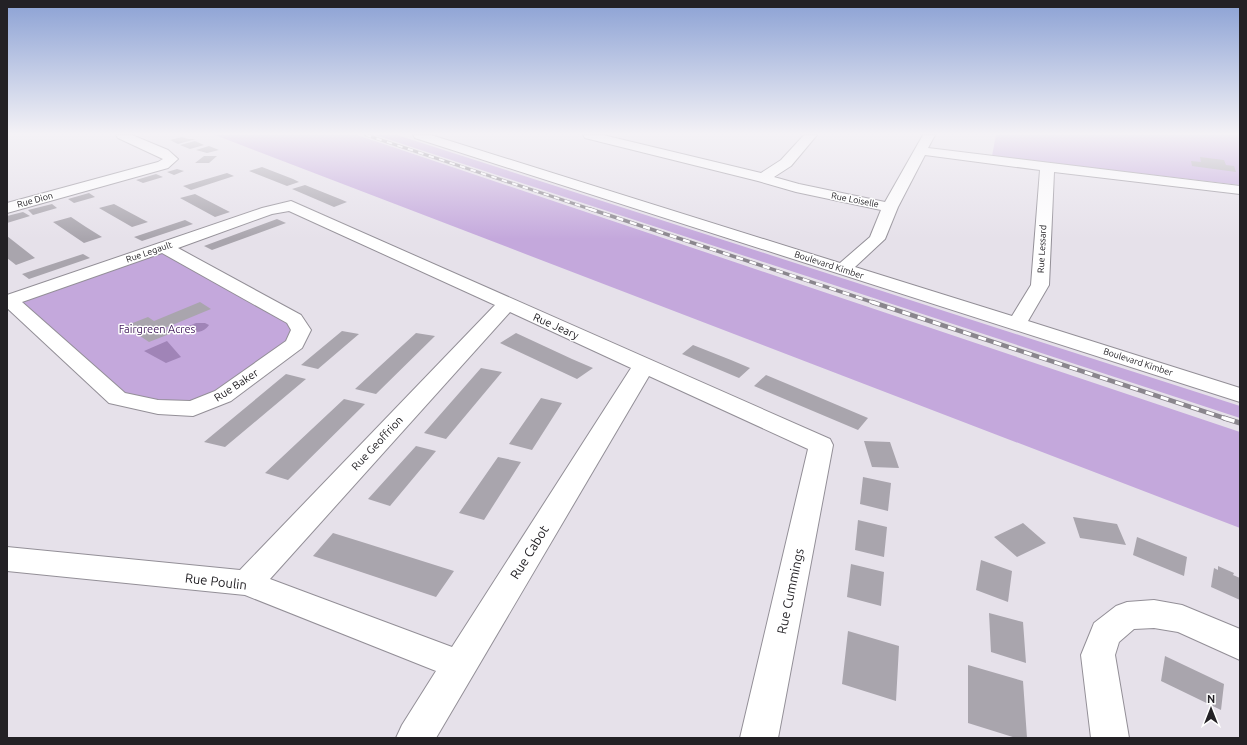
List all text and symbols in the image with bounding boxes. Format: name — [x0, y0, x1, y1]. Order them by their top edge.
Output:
street label: Rue Dion — [16, 190, 54, 210]
street label: Rue Loiselle — [830, 190, 880, 210]
street label: Rue Lessard — [1036, 225, 1048, 273]
street label: Rue Legault — [125, 239, 174, 265]
street label: Boulevard Kimber — [793, 249, 866, 281]
street label: Rue Jeary — [531, 311, 581, 342]
park label: Fairgreen Acres — [119, 323, 195, 335]
street label: Boulevard Kimber — [1102, 346, 1175, 378]
street label: Rue Baker — [212, 366, 261, 404]
street label: Rue Geoffrion — [349, 414, 405, 472]
street label: Rue Cabot — [507, 523, 551, 581]
street label: Rue Cummings — [774, 547, 806, 635]
street label: Rue Poulin — [184, 570, 248, 592]
north arrow — [1191, 689, 1231, 729]
text: N — [1207, 693, 1215, 705]

